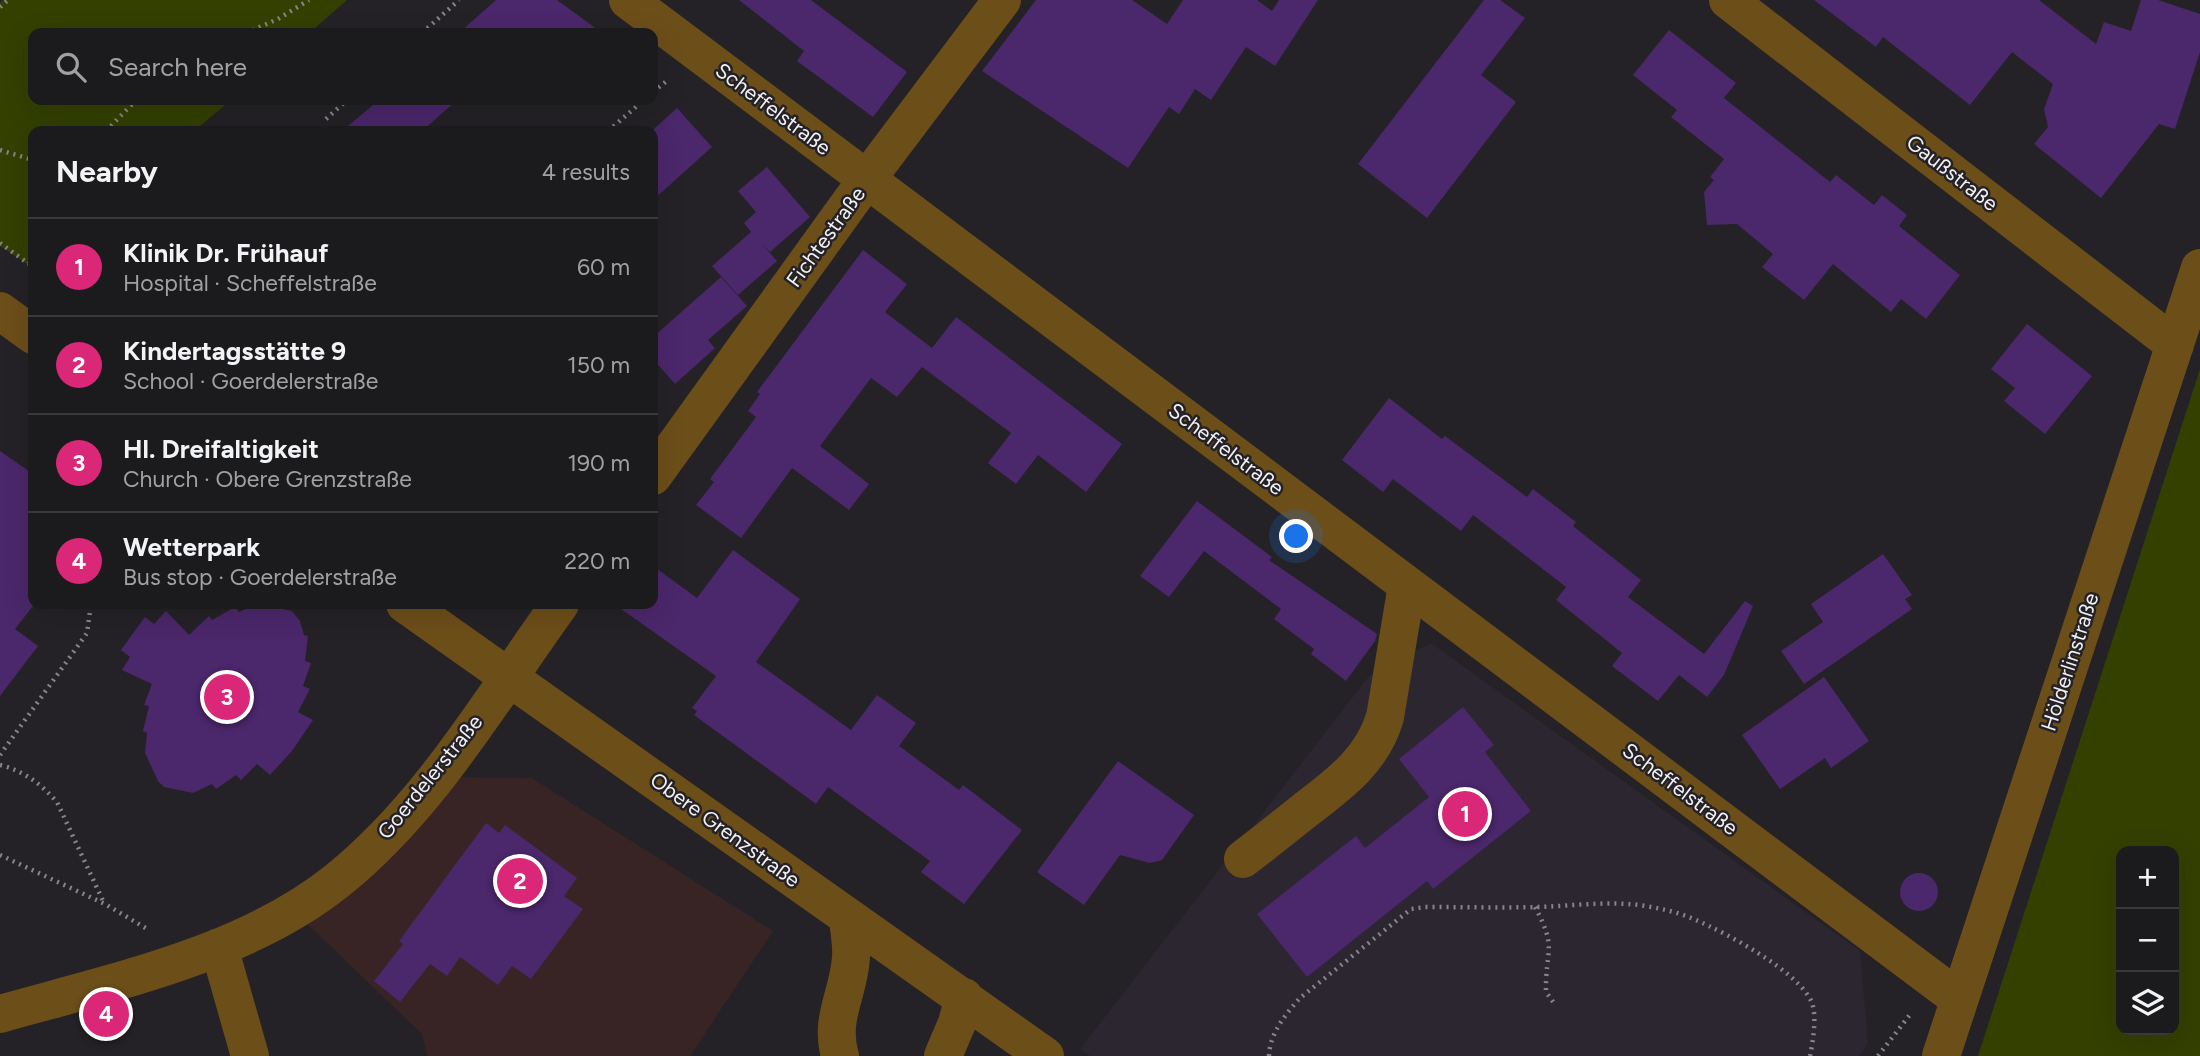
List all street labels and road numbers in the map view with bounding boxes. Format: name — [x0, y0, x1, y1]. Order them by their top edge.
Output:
street label: Scheffelstraße — [711, 57, 836, 160]
street label: Gaußstraße — [1902, 129, 2003, 216]
street label: Fichtestraße — [781, 182, 870, 292]
street label: Scheffelstraße — [1164, 397, 1289, 500]
street label: Hölderlinstraße — [2035, 590, 2104, 734]
street label: Goerdelerstraße — [372, 710, 487, 844]
street label: Scheffelstraße — [1618, 737, 1743, 840]
street label: Obere Grenzstraße — [645, 767, 805, 892]

